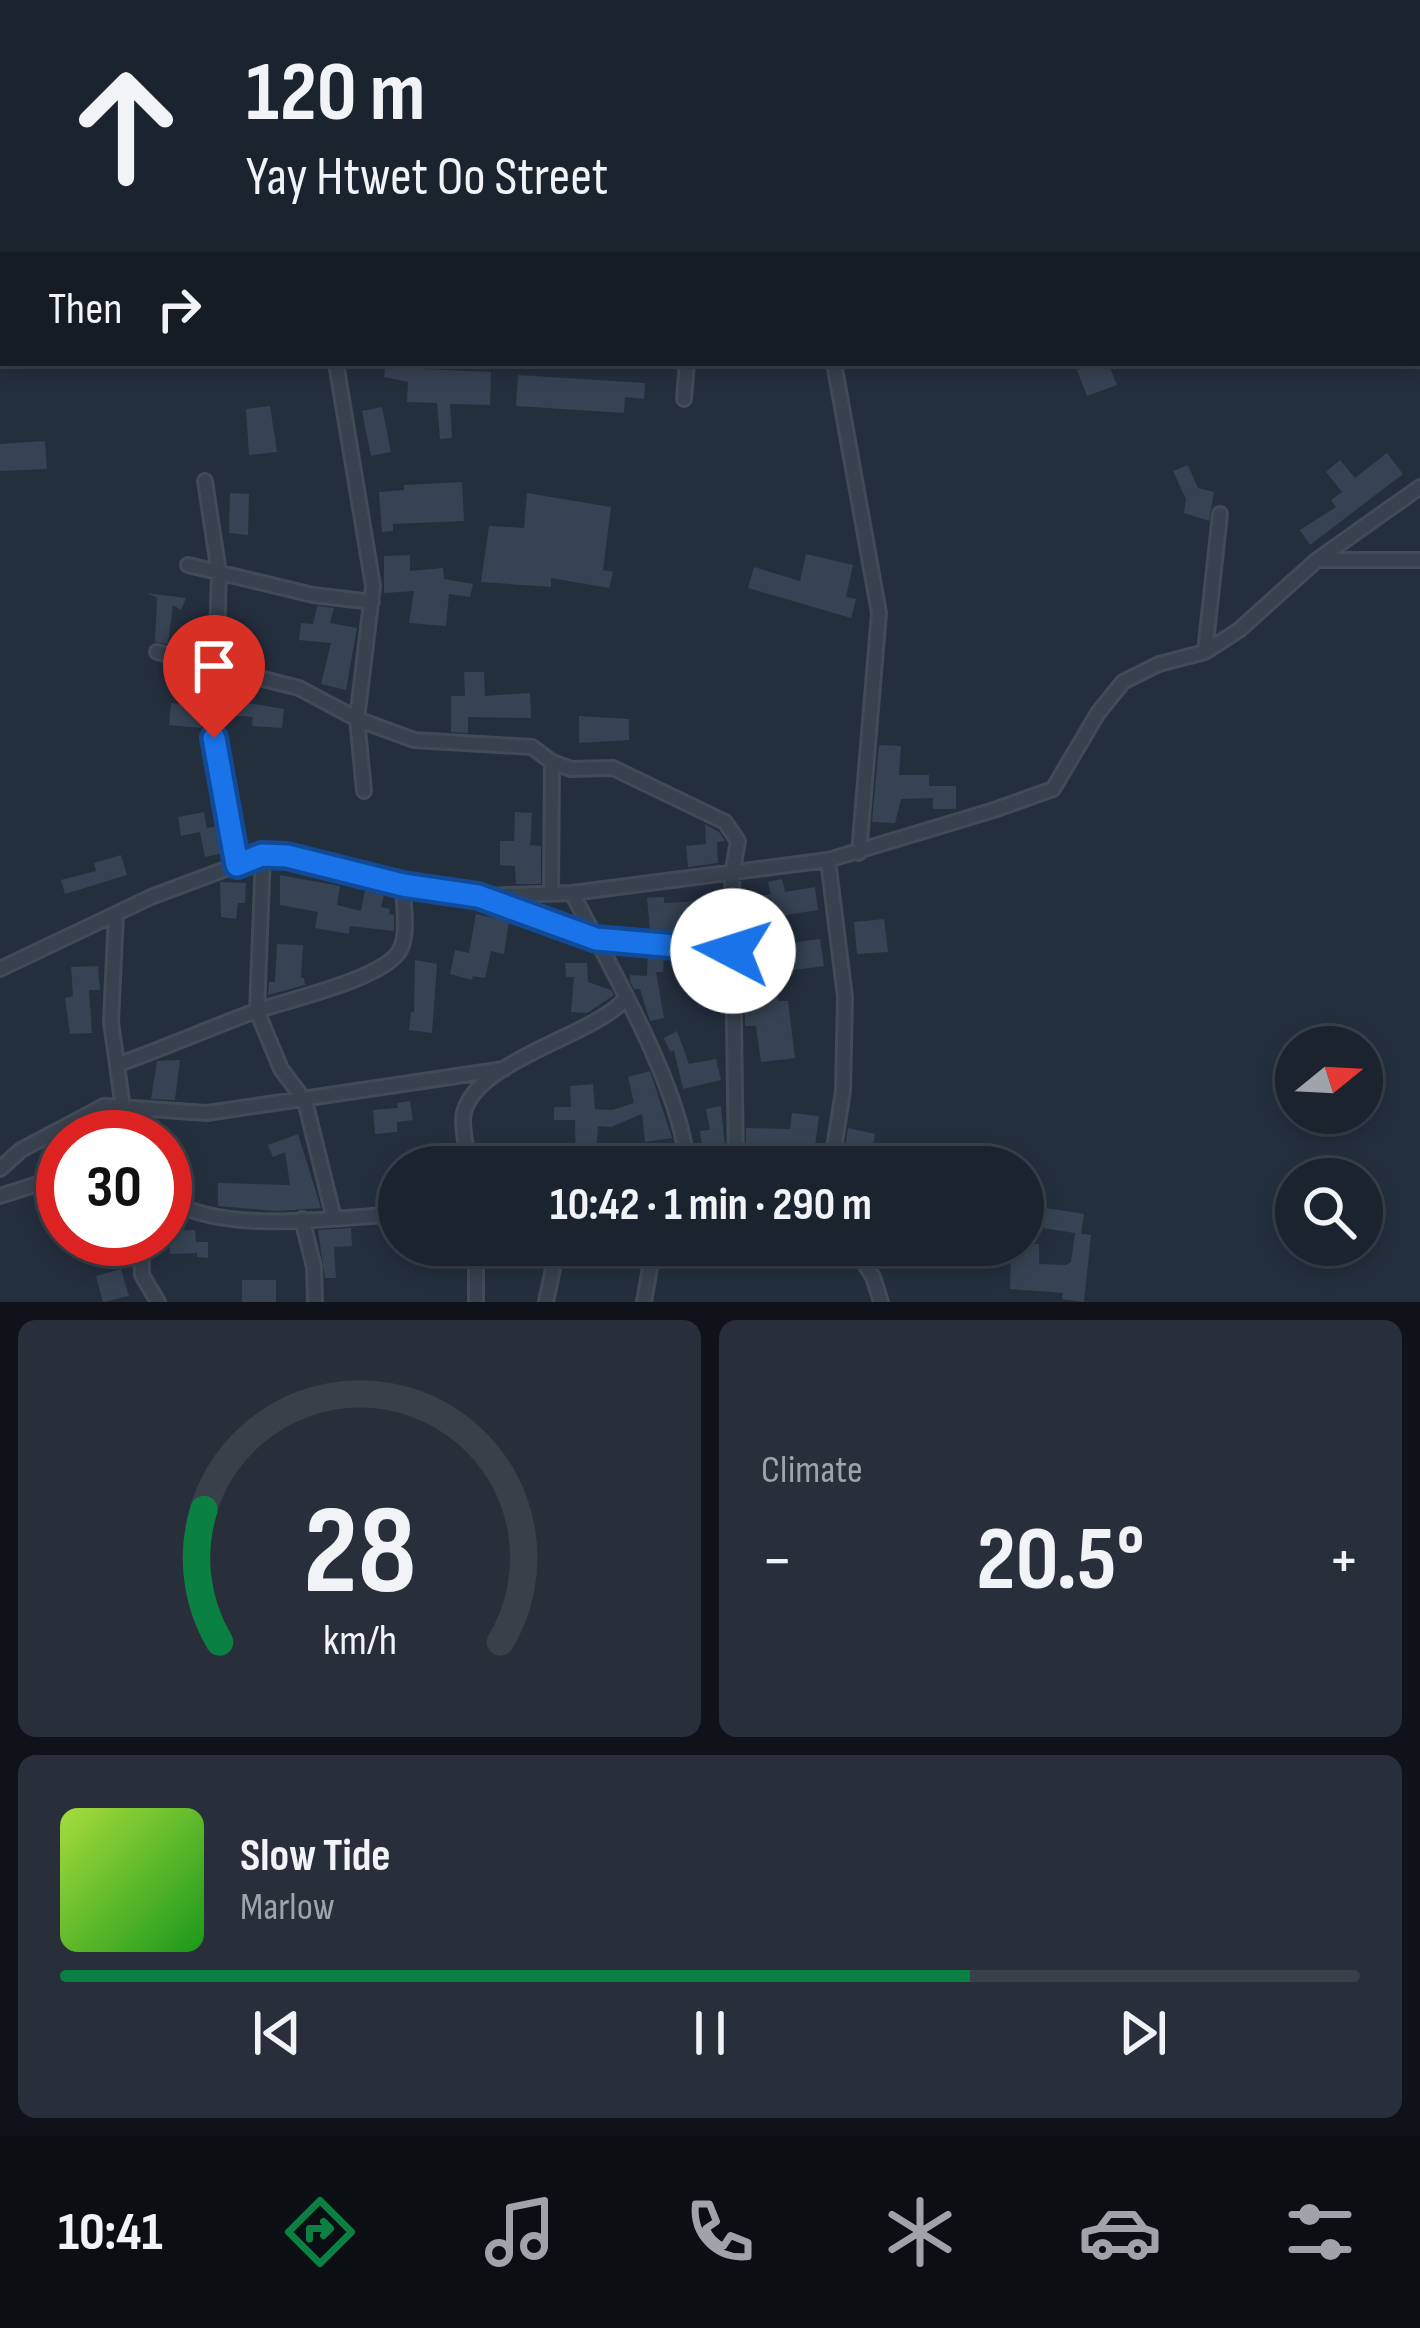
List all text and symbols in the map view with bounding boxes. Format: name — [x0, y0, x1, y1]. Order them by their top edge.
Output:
text: 120 m — [246, 43, 425, 144]
icon: ahead — [48, 48, 204, 204]
text: Yay Htwet Oo Street — [246, 145, 608, 210]
icon: right — [146, 276, 212, 342]
text: Then — [48, 282, 122, 337]
pin — [163, 615, 265, 738]
icon: arrive — [181, 633, 247, 699]
position arrow — [670, 888, 796, 1014]
north arrow — [1275, 1026, 1383, 1134]
map controls — [1275, 1026, 1383, 1266]
speed limit sign: 30 — [36, 1110, 192, 1266]
button: search — [1275, 1158, 1383, 1266]
text: 10:42 · 1 min · 290 m — [550, 1178, 872, 1233]
text: Climate — [761, 1447, 863, 1494]
text: 28 — [303, 1479, 416, 1628]
text: 20.5° — [976, 1507, 1145, 1615]
text: − — [761, 1522, 793, 1601]
text: + — [1328, 1522, 1360, 1601]
text: km/h — [322, 1614, 397, 1666]
text: Slow Tide — [240, 1829, 391, 1884]
text: Marlow — [240, 1884, 335, 1931]
icon: previous — [244, 2000, 310, 2066]
icon: pause — [677, 2000, 743, 2066]
icon: next — [1110, 2000, 1176, 2066]
icon: directions — [278, 2190, 362, 2274]
icon: music — [478, 2190, 562, 2274]
icon: phone — [678, 2190, 762, 2274]
icon: climate — [878, 2190, 962, 2274]
icon: car — [1078, 2190, 1162, 2274]
icon: filters — [1278, 2190, 1362, 2274]
text: 10:41 — [58, 2200, 163, 2265]

